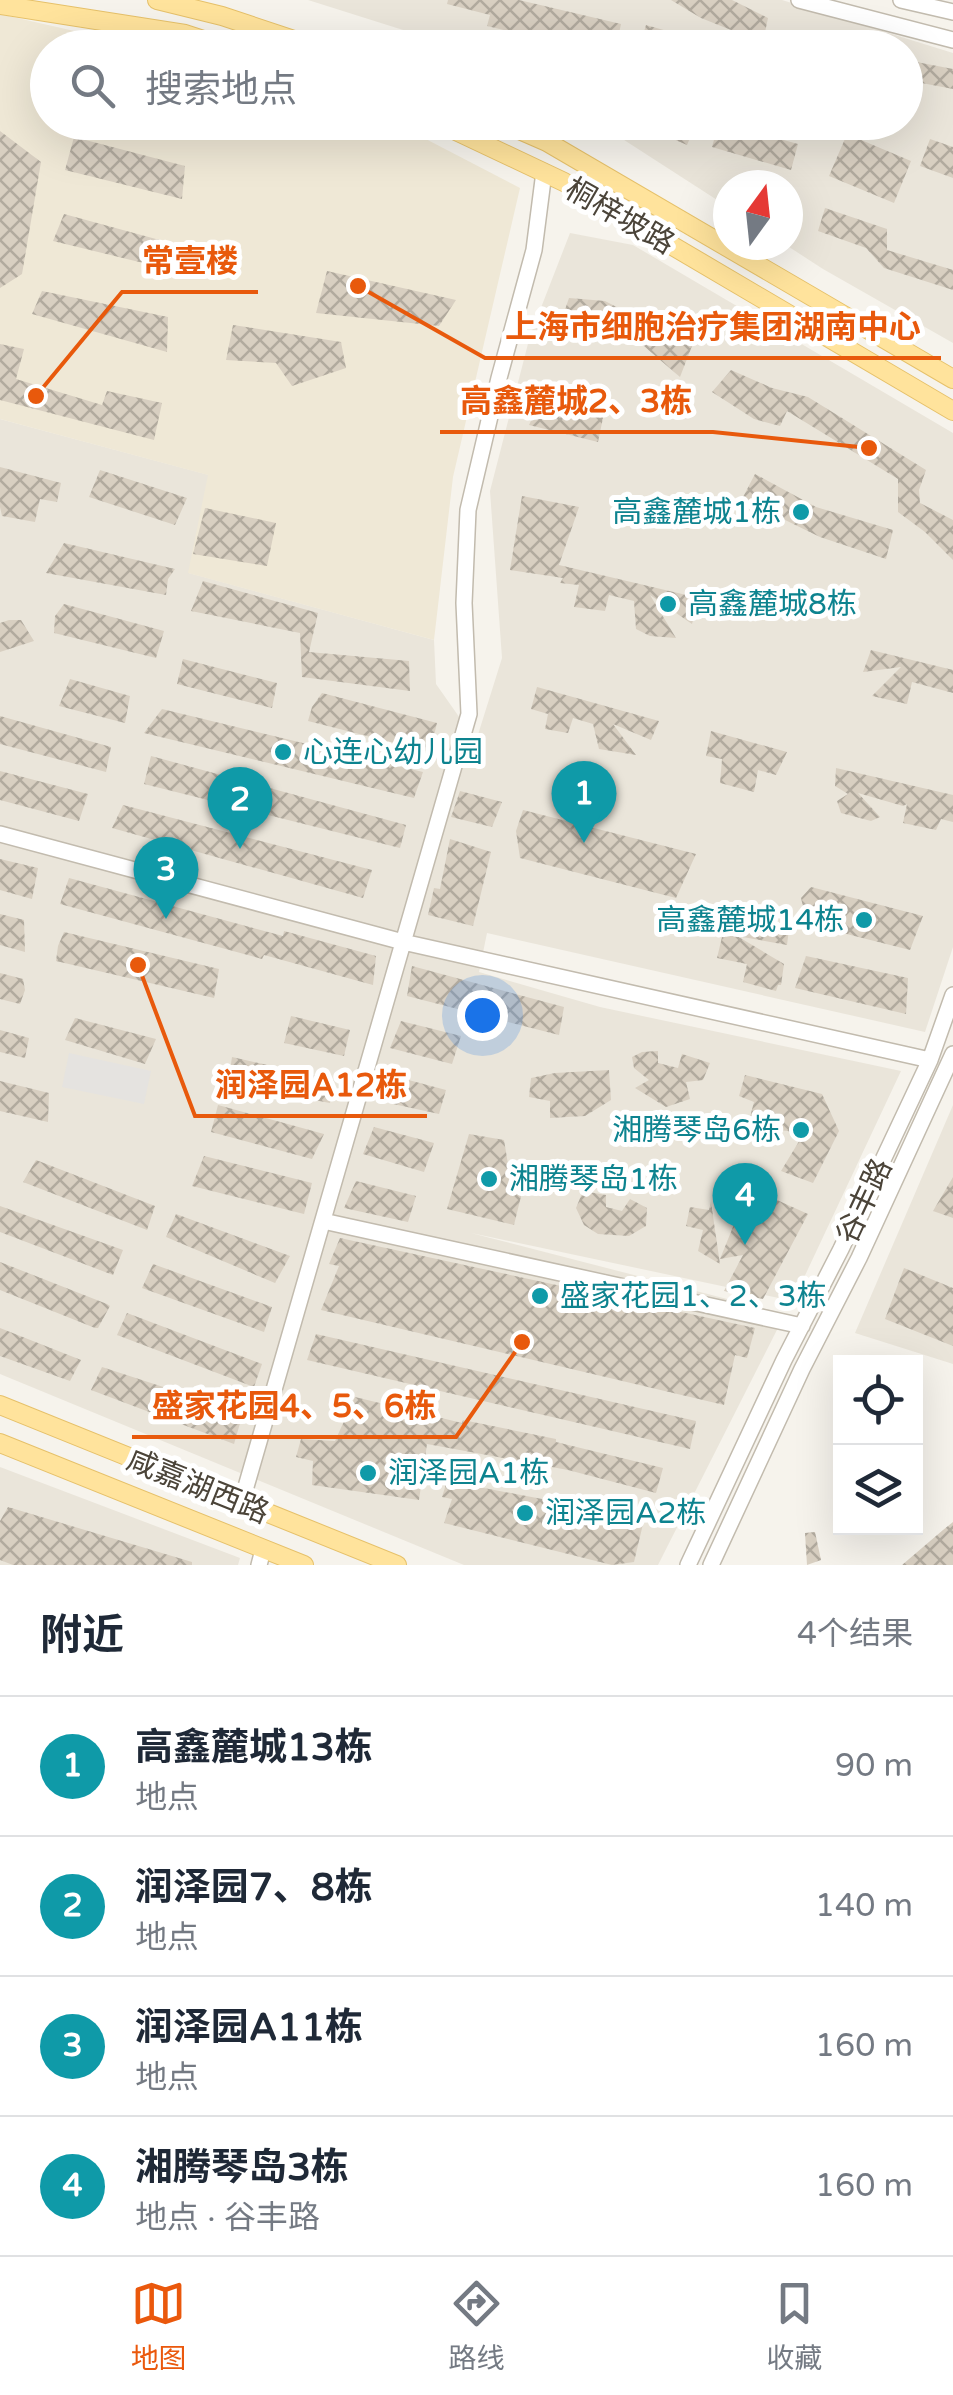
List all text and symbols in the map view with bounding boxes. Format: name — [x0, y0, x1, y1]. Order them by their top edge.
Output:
search box — [30, 30, 923, 140]
icon: search — [65, 58, 120, 113]
text: 搜索地点 — [145, 67, 297, 113]
street label: 桐梓坡路 — [559, 170, 681, 262]
north arrow — [713, 170, 803, 260]
callout: 常壹楼 — [122, 230, 258, 292]
text: 常壹楼 — [142, 243, 238, 281]
callout: 上海市细胞治疗集团湖南中心 — [485, 296, 941, 358]
text: 上海市细胞治疗集团湖南中心 — [505, 309, 921, 347]
callout: 高鑫麓城2、3栋 — [440, 370, 713, 432]
text: 高鑫麓城2、3栋 — [460, 383, 692, 421]
place label: 高鑫麓城1栋 — [612, 494, 781, 531]
marker: 高鑫麓城1栋 — [790, 501, 812, 523]
place label: 高鑫麓城8栋 — [688, 586, 857, 623]
marker: 高鑫麓城8栋 — [657, 593, 679, 615]
place label: 心连心幼儿园 — [303, 734, 483, 771]
marker: 心连心幼儿园 — [272, 741, 294, 763]
pin: 1 — [552, 760, 616, 843]
pin: 2 — [208, 766, 272, 849]
pin: 3 — [134, 836, 198, 919]
place label: 高鑫麓城14栋 — [656, 902, 844, 939]
marker: 高鑫麓城14栋 — [853, 909, 875, 931]
your location — [457, 990, 508, 1041]
callout: 润泽园A12栋 — [195, 1054, 427, 1116]
text: 润泽园A12栋 — [215, 1067, 407, 1105]
place label: 湘腾琴岛6栋 — [612, 1112, 781, 1149]
marker: 湘腾琴岛6栋 — [790, 1119, 812, 1141]
street label: 谷丰路 — [829, 1153, 900, 1250]
place label: 湘腾琴岛1栋 — [509, 1161, 678, 1198]
pin: 4 — [712, 1162, 778, 1245]
marker: 湘腾琴岛1栋 — [478, 1168, 500, 1190]
place label: 盛家花园1、2、3栋 — [560, 1278, 827, 1315]
marker: 盛家花园1、2、3栋 — [529, 1285, 551, 1307]
map controls — [833, 1355, 923, 1535]
button: locate — [833, 1355, 923, 1445]
callout: 盛家花园4、5、6栋 — [132, 1375, 456, 1437]
text: 盛家花园4、5、6栋 — [152, 1388, 436, 1426]
street label: 咸嘉湖西路 — [121, 1441, 274, 1532]
button: layers — [833, 1445, 923, 1535]
place label: 润泽园A1栋 — [388, 1455, 549, 1492]
marker: 润泽园A1栋 — [357, 1462, 379, 1484]
place label: 润泽园A2栋 — [545, 1495, 706, 1532]
marker: 润泽园A2栋 — [514, 1502, 536, 1524]
text: 附近 — [40, 1610, 124, 1661]
text: 4个结果 — [797, 1615, 913, 1653]
text: 高鑫麓城13栋 — [135, 1725, 373, 1771]
text: 1 — [62, 1747, 83, 1785]
text: 90 m — [835, 1747, 913, 1785]
text: 地点 — [135, 1779, 199, 1817]
text: 润泽园7、8栋 — [135, 1865, 373, 1911]
text: 2 — [62, 1887, 83, 1925]
text: 140 m — [815, 1887, 913, 1925]
text: 地点 — [135, 1919, 199, 1957]
text: 润泽园A11栋 — [135, 2005, 363, 2051]
text: 3 — [62, 2027, 83, 2065]
text: 160 m — [815, 2027, 913, 2065]
text: 地点 — [135, 2059, 199, 2097]
text: 湘腾琴岛3栋 — [135, 2145, 349, 2191]
text: 4 — [62, 2167, 83, 2205]
text: 160 m — [815, 2167, 913, 2205]
text: 地点 · 谷丰路 — [135, 2199, 320, 2237]
tab: 地图 — [131, 2276, 187, 2376]
tab: 路线 — [448, 2276, 504, 2376]
tab: 收藏 — [766, 2276, 822, 2376]

